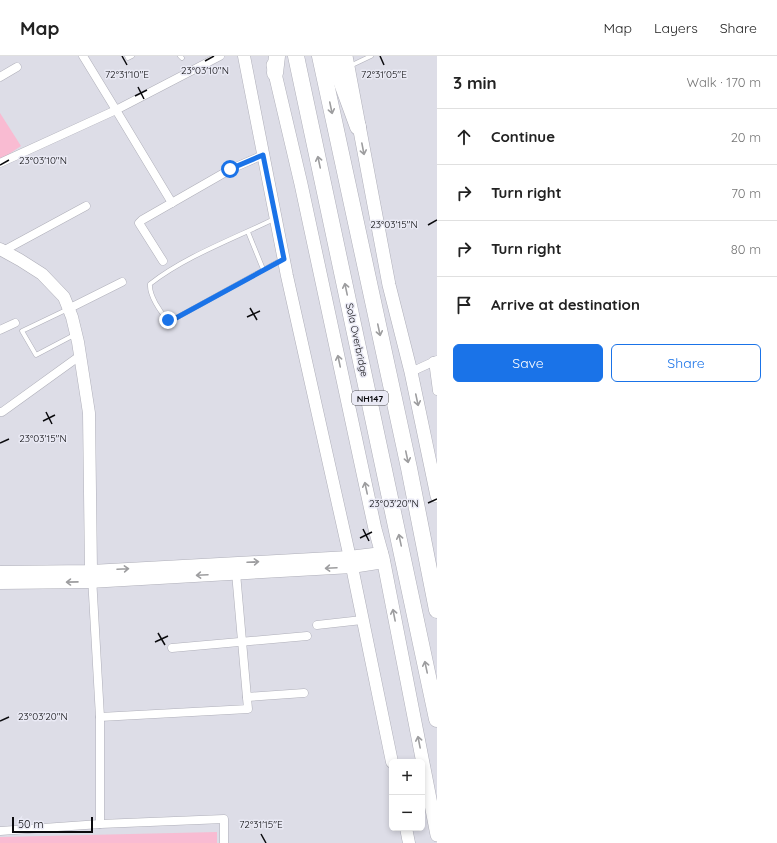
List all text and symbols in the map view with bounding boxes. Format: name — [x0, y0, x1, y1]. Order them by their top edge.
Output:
text: Map — [20, 16, 59, 40]
text: Map — [603, 19, 632, 37]
text: Layers — [654, 19, 698, 37]
text: Share — [720, 19, 757, 37]
text: 23°03'10"N — [181, 64, 229, 77]
text: 72°31'10"E — [105, 68, 149, 81]
text: 72°31'05"E — [361, 68, 407, 81]
text: 3 min — [453, 72, 497, 93]
text: Walk · 170 m — [686, 74, 761, 90]
one-way arrow — [328, 101, 336, 114]
icon: ahead — [453, 126, 475, 148]
text: Continue — [491, 127, 555, 146]
text: 20 m — [731, 129, 761, 145]
one-way arrow — [359, 143, 367, 156]
text: 23°03'10"N — [19, 154, 67, 167]
one-way arrow — [314, 156, 322, 169]
route start — [221, 160, 239, 178]
icon: right — [453, 182, 475, 204]
text: Turn right — [491, 183, 562, 202]
text: 70 m — [731, 185, 761, 201]
text: 23°03'15"N — [370, 218, 418, 231]
icon: right — [453, 238, 475, 260]
text: Turn right — [491, 239, 562, 258]
text: 80 m — [731, 241, 761, 257]
one-way arrow — [342, 283, 350, 296]
icon: arrive — [453, 294, 475, 316]
text: Arrive at destination — [491, 295, 640, 314]
street label: Sola Overbridge — [343, 302, 371, 378]
route end — [159, 311, 177, 329]
one-way arrow — [376, 324, 384, 337]
button: Save — [453, 344, 603, 382]
button: Share — [611, 344, 761, 382]
one-way arrow — [334, 355, 342, 368]
road number: NH147 — [352, 391, 388, 405]
one-way arrow — [413, 393, 421, 406]
text: 23°03'15"N — [19, 432, 67, 445]
one-way arrow — [403, 451, 411, 464]
one-way arrow — [361, 482, 369, 495]
text: 23°03'20"N — [369, 497, 419, 510]
one-way arrow — [395, 533, 403, 546]
one-way arrow — [246, 559, 259, 566]
one-way arrow — [116, 565, 129, 573]
one-way arrow — [325, 565, 338, 572]
one-way arrow — [196, 572, 209, 579]
one-way arrow — [66, 578, 79, 586]
one-way arrow — [390, 608, 398, 621]
one-way arrow — [422, 661, 430, 674]
text: 23°03'20"N — [18, 710, 68, 723]
one-way arrow — [415, 736, 423, 749]
map controls — [389, 759, 425, 831]
button: + — [389, 759, 425, 795]
button: − — [389, 795, 425, 831]
scale bar — [12, 815, 93, 834]
text: 50 m — [18, 817, 44, 831]
text: 72°31'15"E — [239, 818, 283, 831]

